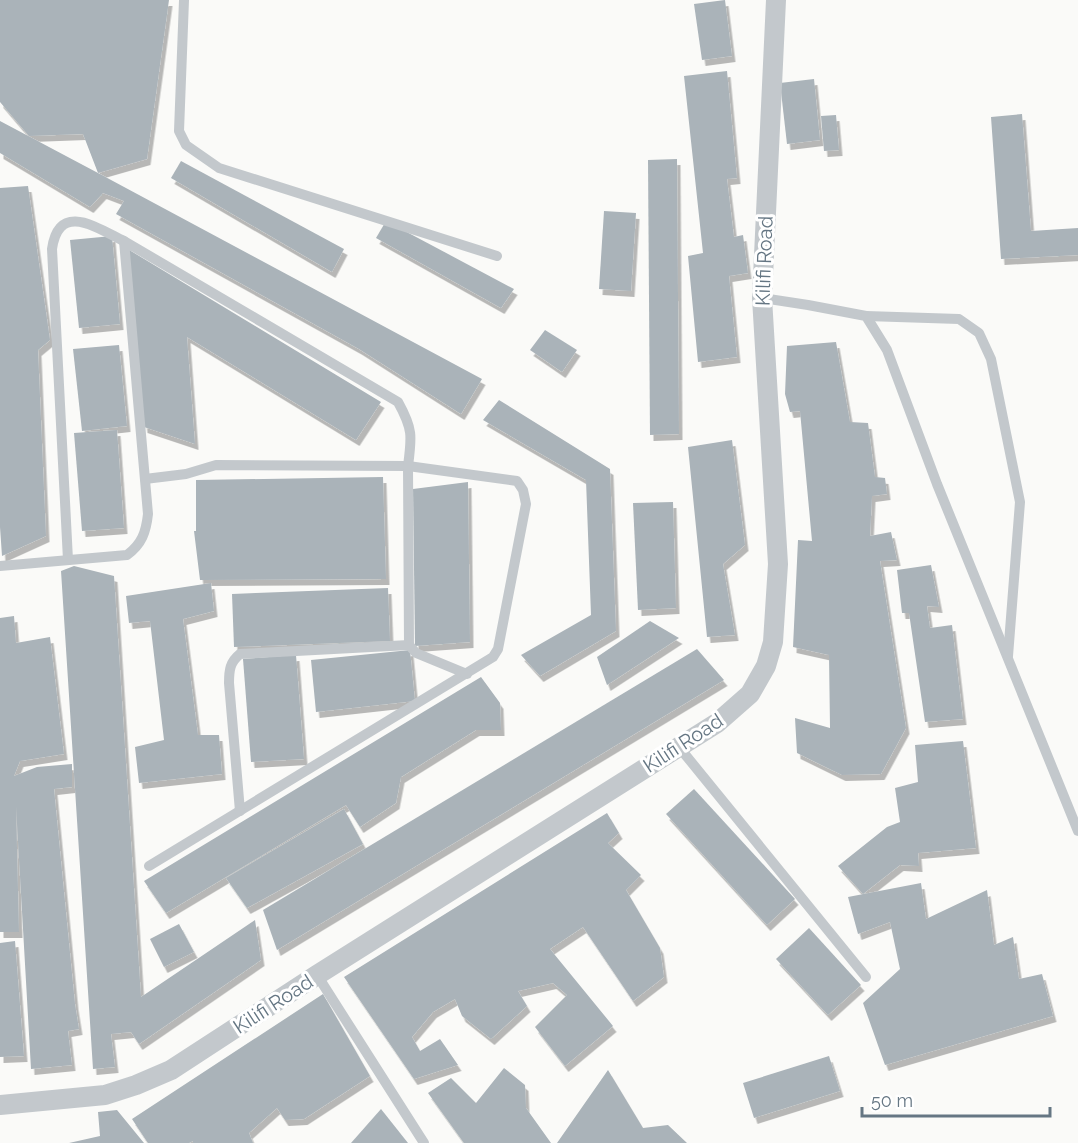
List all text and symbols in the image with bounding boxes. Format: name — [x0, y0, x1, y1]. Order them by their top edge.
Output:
street label: Kilifi Road — [750, 216, 778, 306]
street label: Kilifi Road — [639, 708, 727, 778]
street label: Kilifi Road — [229, 969, 317, 1039]
scale bar — [862, 1080, 1050, 1118]
text: 50 m — [871, 1090, 913, 1111]

